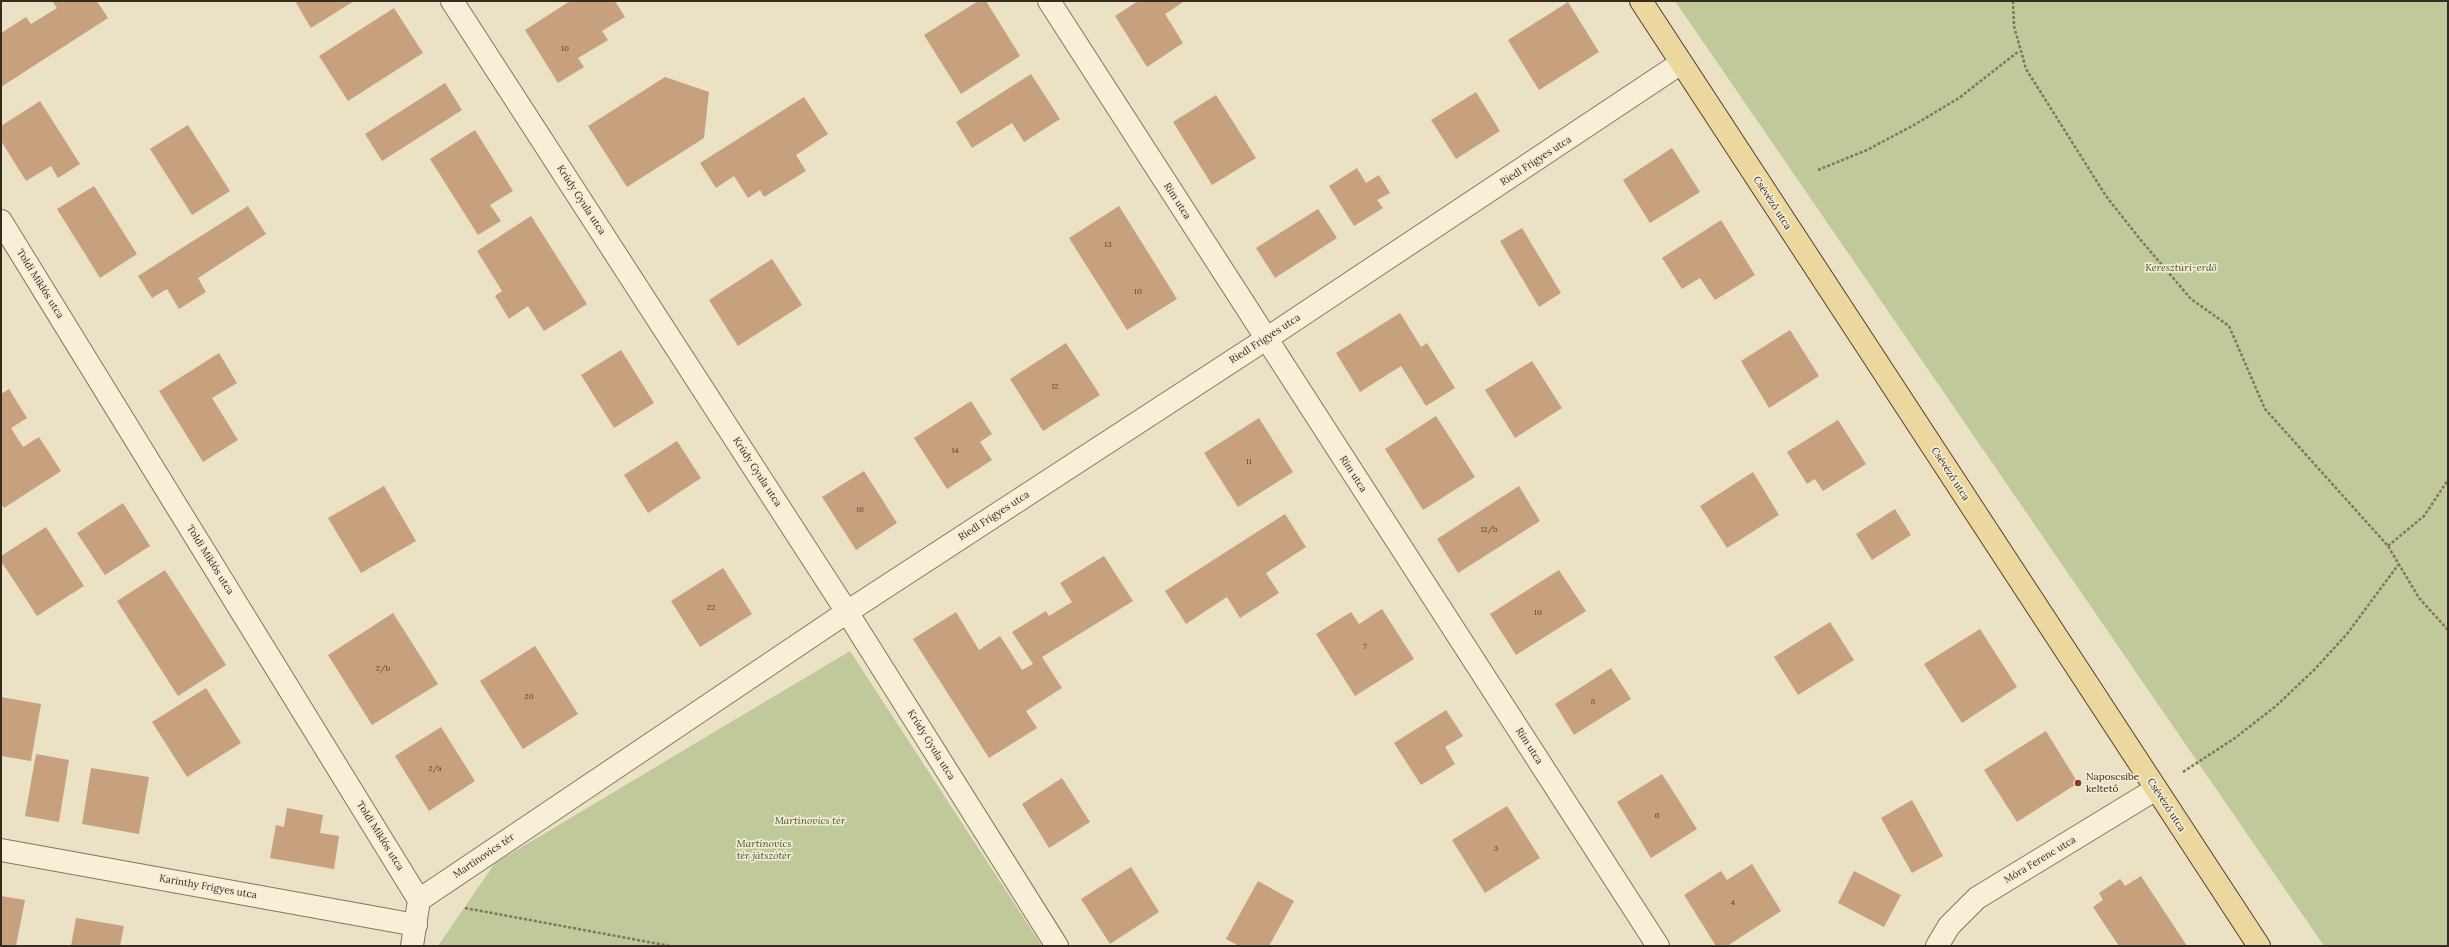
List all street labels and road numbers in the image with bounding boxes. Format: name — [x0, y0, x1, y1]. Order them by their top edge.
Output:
street label: Riedl Frigyes utca — [1498, 134, 1574, 188]
street label: Krúdy Gyula utca — [554, 163, 608, 237]
street label: Csévéző utca — [1750, 174, 1794, 232]
street label: Rím utca — [1161, 181, 1193, 221]
street label: Toldi Miklós utca — [14, 247, 66, 321]
street label: Riedl Frigyes utca — [1227, 312, 1303, 366]
street label: Krúdy Gyula utca — [730, 435, 784, 509]
street label: Csévéző utca — [1928, 445, 1972, 503]
street label: Rím utca — [1337, 454, 1369, 494]
street label: Riedl Frigyes utca — [956, 489, 1032, 543]
street label: Toldi Miklós utca — [184, 523, 236, 597]
street label: Krúdy Gyula utca — [905, 708, 957, 782]
street label: Rím utca — [1513, 726, 1545, 766]
street label: Csévéző utca — [2144, 776, 2188, 834]
street label: Toldi Miklós utca — [354, 799, 406, 873]
street label: Martinovics tér — [451, 831, 517, 881]
street label: Móra Ferenc utca — [2002, 834, 2078, 886]
street label: Karinthy Frigyes utca — [158, 872, 258, 902]

